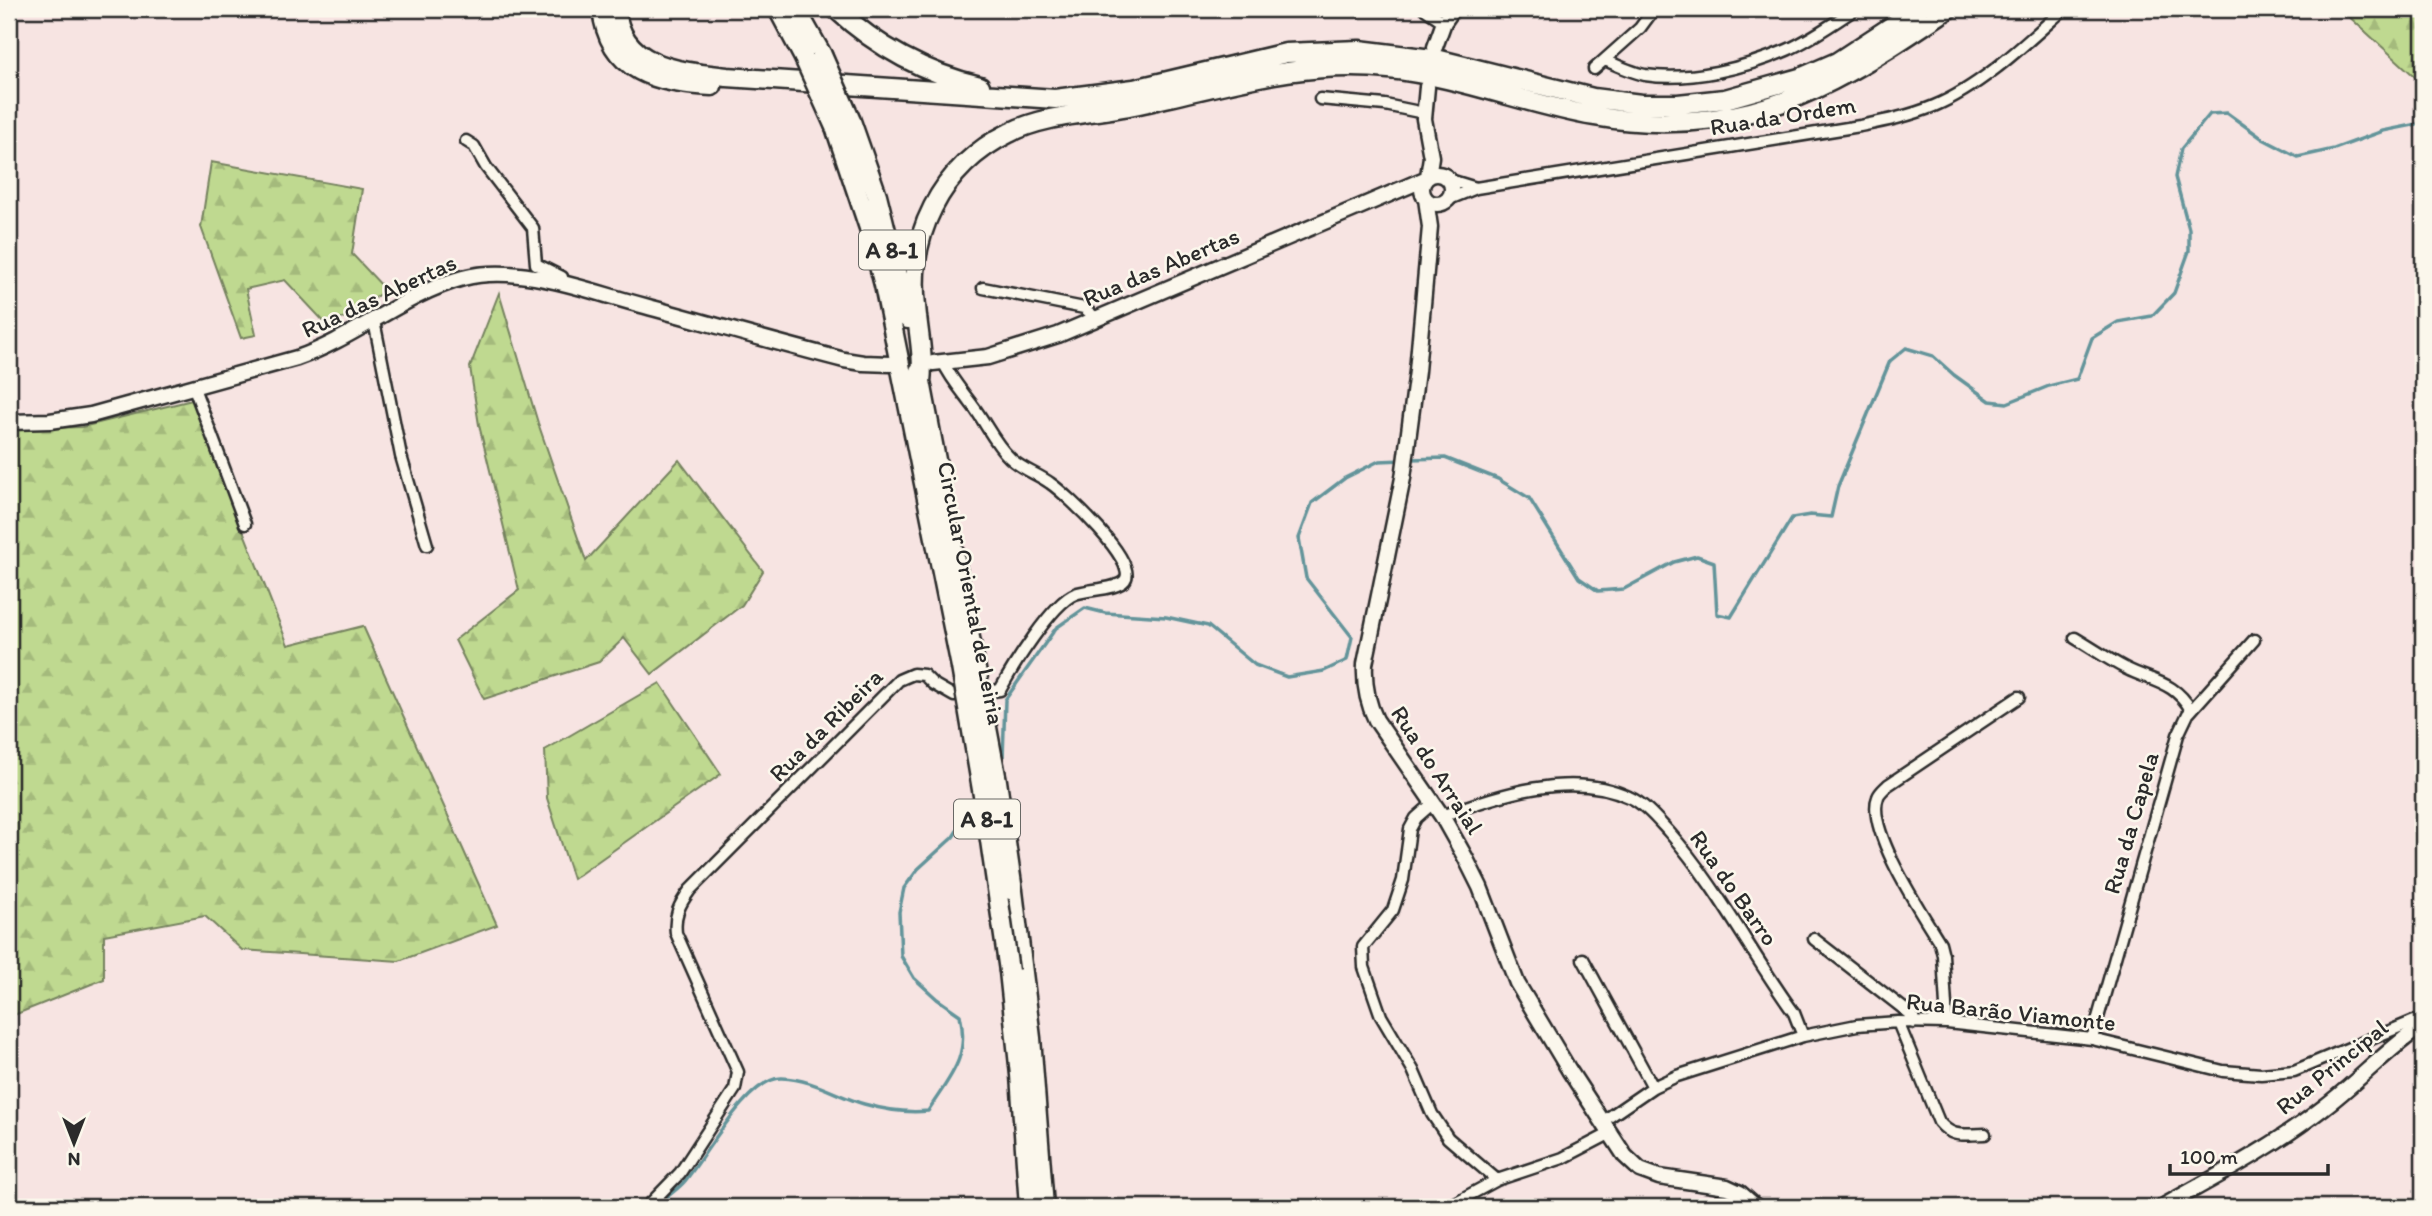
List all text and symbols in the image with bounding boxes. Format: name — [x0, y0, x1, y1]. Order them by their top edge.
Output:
street label: Rua da Ordem — [1708, 90, 1858, 141]
street label: Rua das Abertas — [1078, 221, 1243, 313]
road number: A 8-1 — [859, 230, 925, 270]
street label: Rua das Abertas — [297, 247, 461, 344]
street label: Circular Oriental de Leiria — [932, 459, 1011, 727]
street label: Rua da Ribeira — [763, 661, 889, 787]
street label: Rua do Arraial — [1385, 700, 1490, 840]
street label: Rua da Capela — [2096, 748, 2165, 897]
road number: A 8-1 — [954, 800, 1020, 838]
street label: Rua do Barro — [1684, 824, 1785, 951]
street label: Rua Barão Viamonte — [1905, 986, 2117, 1037]
street label: Rua Principal — [2270, 1012, 2394, 1121]
north arrow — [38, 1108, 108, 1178]
scale bar — [2170, 1132, 2327, 1176]
text: 100 m — [2180, 1144, 2238, 1169]
text: N — [68, 1148, 80, 1171]

